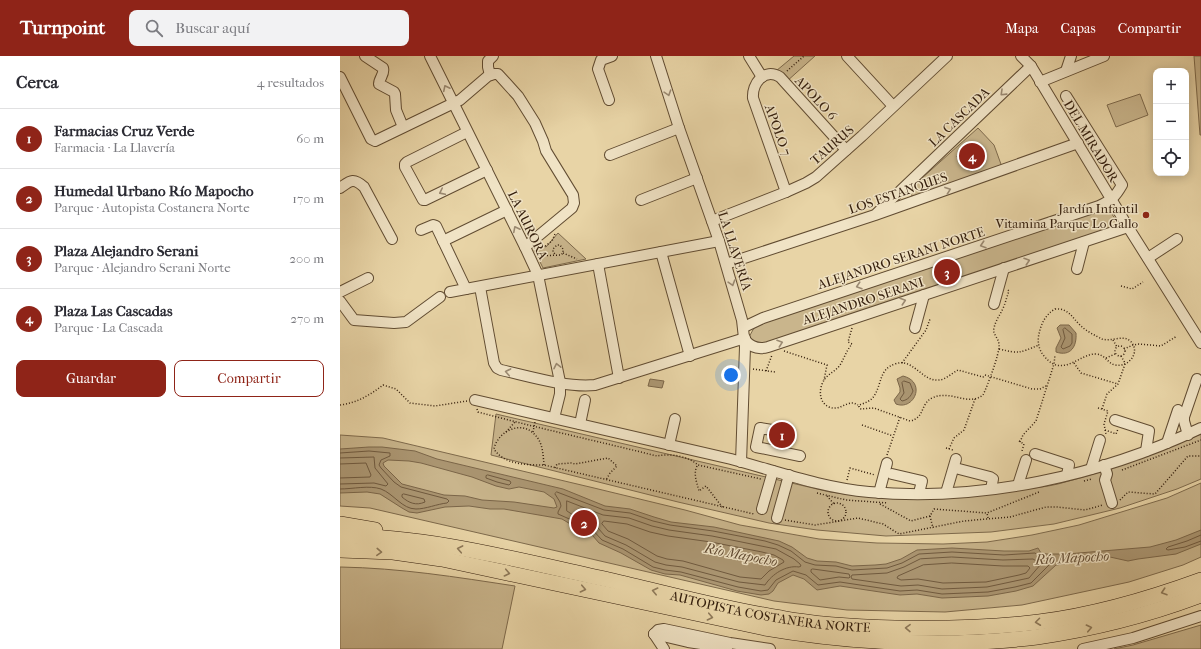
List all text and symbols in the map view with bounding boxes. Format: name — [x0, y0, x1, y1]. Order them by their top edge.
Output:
search box — [129, 10, 409, 46]
text: Turnpoint — [20, 17, 105, 39]
icon: search — [143, 17, 165, 39]
text: Buscar aquí — [175, 19, 250, 37]
text: Mapa — [1005, 20, 1039, 37]
text: Capas — [1061, 20, 1096, 37]
text: Compartir — [1118, 20, 1181, 37]
map controls — [1153, 68, 1189, 176]
button: + — [1153, 68, 1189, 104]
text: Cerca — [16, 72, 58, 92]
street label: APOLO 6 — [791, 72, 841, 124]
text: 4 resultados — [257, 75, 324, 90]
street label: LA CASCADA — [926, 84, 993, 150]
one-way arrow — [443, 85, 451, 92]
one-way arrow — [663, 89, 672, 96]
one-way arrow — [1000, 89, 1008, 96]
street label: DEL MIRADOR — [1061, 97, 1122, 185]
street label: APOLO 7 — [761, 101, 794, 158]
button: − — [1153, 104, 1189, 140]
text: Farmacias Cruz Verde — [54, 122, 194, 140]
street label: TAURUS — [807, 122, 857, 168]
text: 1 — [27, 131, 31, 146]
text: 60 m — [296, 131, 324, 146]
text: Farmacia · La Llavería — [54, 140, 175, 155]
button: locate — [1153, 140, 1189, 176]
pin: 4 — [959, 141, 985, 171]
street label: LOS ESTANQUES — [847, 169, 950, 217]
text: Humedal Urbano Río Mapocho — [54, 182, 254, 200]
one-way arrow — [945, 186, 952, 194]
one-way arrow — [439, 187, 447, 195]
street label: LA AURORA — [505, 188, 551, 262]
text: 2 — [26, 191, 32, 206]
text: 170 m — [292, 191, 324, 206]
text: Parque · Autopista Costanera Norte — [54, 200, 250, 215]
place label: Jardín Infantil Vitamina Parque Lo Gallo — [995, 201, 1138, 231]
street label: LA LLAVERÍA — [715, 210, 755, 293]
marker: Jardín Infantil Vitamina Parque Lo Gallo — [1141, 210, 1151, 220]
street label: ALEJANDRO SERANI NORTE — [815, 224, 987, 292]
one-way arrow — [514, 226, 521, 233]
one-way arrow — [979, 240, 986, 249]
text: Plaza Alejandro Serani — [54, 242, 198, 260]
text: 3 — [26, 251, 32, 266]
text: 200 m — [289, 251, 324, 266]
pin: 3 — [934, 257, 960, 287]
one-way arrow — [1023, 257, 1030, 265]
text: Parque · Alejandro Serani Norte — [54, 260, 231, 275]
street label: ALEJANDRO SERANI — [800, 274, 926, 328]
one-way arrow — [727, 279, 736, 286]
one-way arrow — [856, 281, 863, 290]
one-way arrow — [900, 298, 907, 306]
text: Plaza Las Cascadas — [54, 302, 172, 320]
text: 4 — [25, 311, 33, 326]
text: 270 m — [290, 311, 324, 326]
text: Parque · La Cascada — [54, 320, 163, 335]
one-way arrow — [776, 339, 783, 347]
button: Guardar — [16, 360, 166, 397]
button: Compartir — [174, 360, 324, 397]
one-way arrow — [553, 363, 561, 369]
your location — [721, 365, 741, 385]
one-way arrow — [505, 368, 511, 376]
pin: 1 — [769, 420, 795, 450]
pin: 2 — [571, 508, 597, 538]
water label: Río Mapocho — [702, 539, 779, 570]
one-way arrow — [457, 545, 463, 553]
one-way arrow — [376, 547, 382, 556]
water label: Río Mapocho — [1033, 548, 1110, 568]
one-way arrow — [504, 568, 510, 576]
one-way arrow — [580, 584, 586, 592]
one-way arrow — [652, 587, 659, 596]
street label: AUTOPISTA COSTANERA NORTE — [668, 587, 871, 635]
one-way arrow — [1161, 587, 1168, 596]
one-way arrow — [707, 612, 713, 620]
one-way arrow — [1035, 617, 1041, 626]
one-way arrow — [905, 624, 911, 632]
one-way arrow — [1086, 624, 1092, 632]

